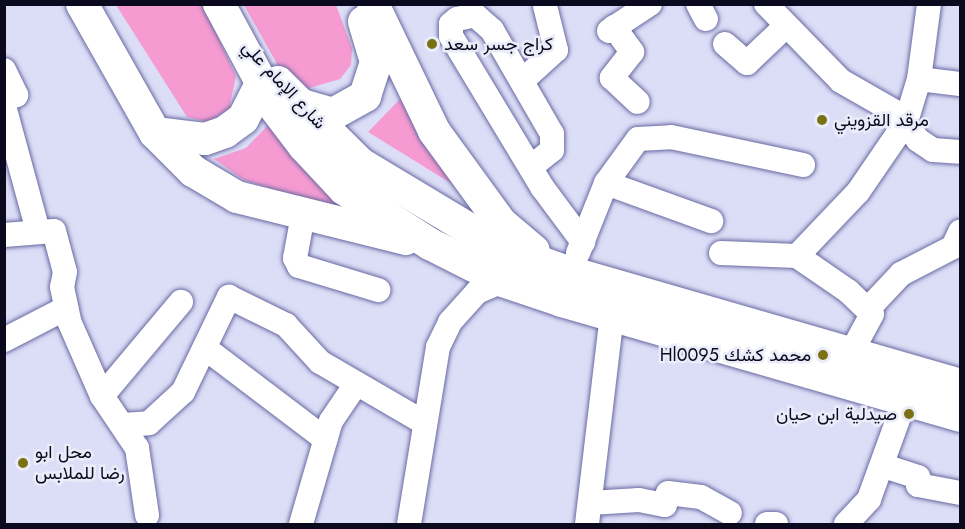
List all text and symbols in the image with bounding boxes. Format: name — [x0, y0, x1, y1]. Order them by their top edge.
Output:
place label: كراج جسر سعد — [444, 33, 553, 55]
street label: شارع الإمام علي — [237, 36, 331, 134]
marker: كراج جسر سعد — [425, 37, 439, 51]
place label: مرقد القزويني — [834, 109, 929, 131]
marker: مرقد القزويني — [815, 113, 829, 127]
place label: Hl0095 محمد كشك — [660, 344, 811, 366]
marker: Hl0095 محمد كشك — [816, 348, 830, 362]
place label: صيدلية ابن حيان — [776, 403, 897, 425]
marker: صيدلية ابن حيان — [902, 407, 916, 421]
place label: محل ابو رضا للملابس — [35, 442, 125, 484]
marker: محل ابو رضا للملابس — [16, 456, 30, 470]

